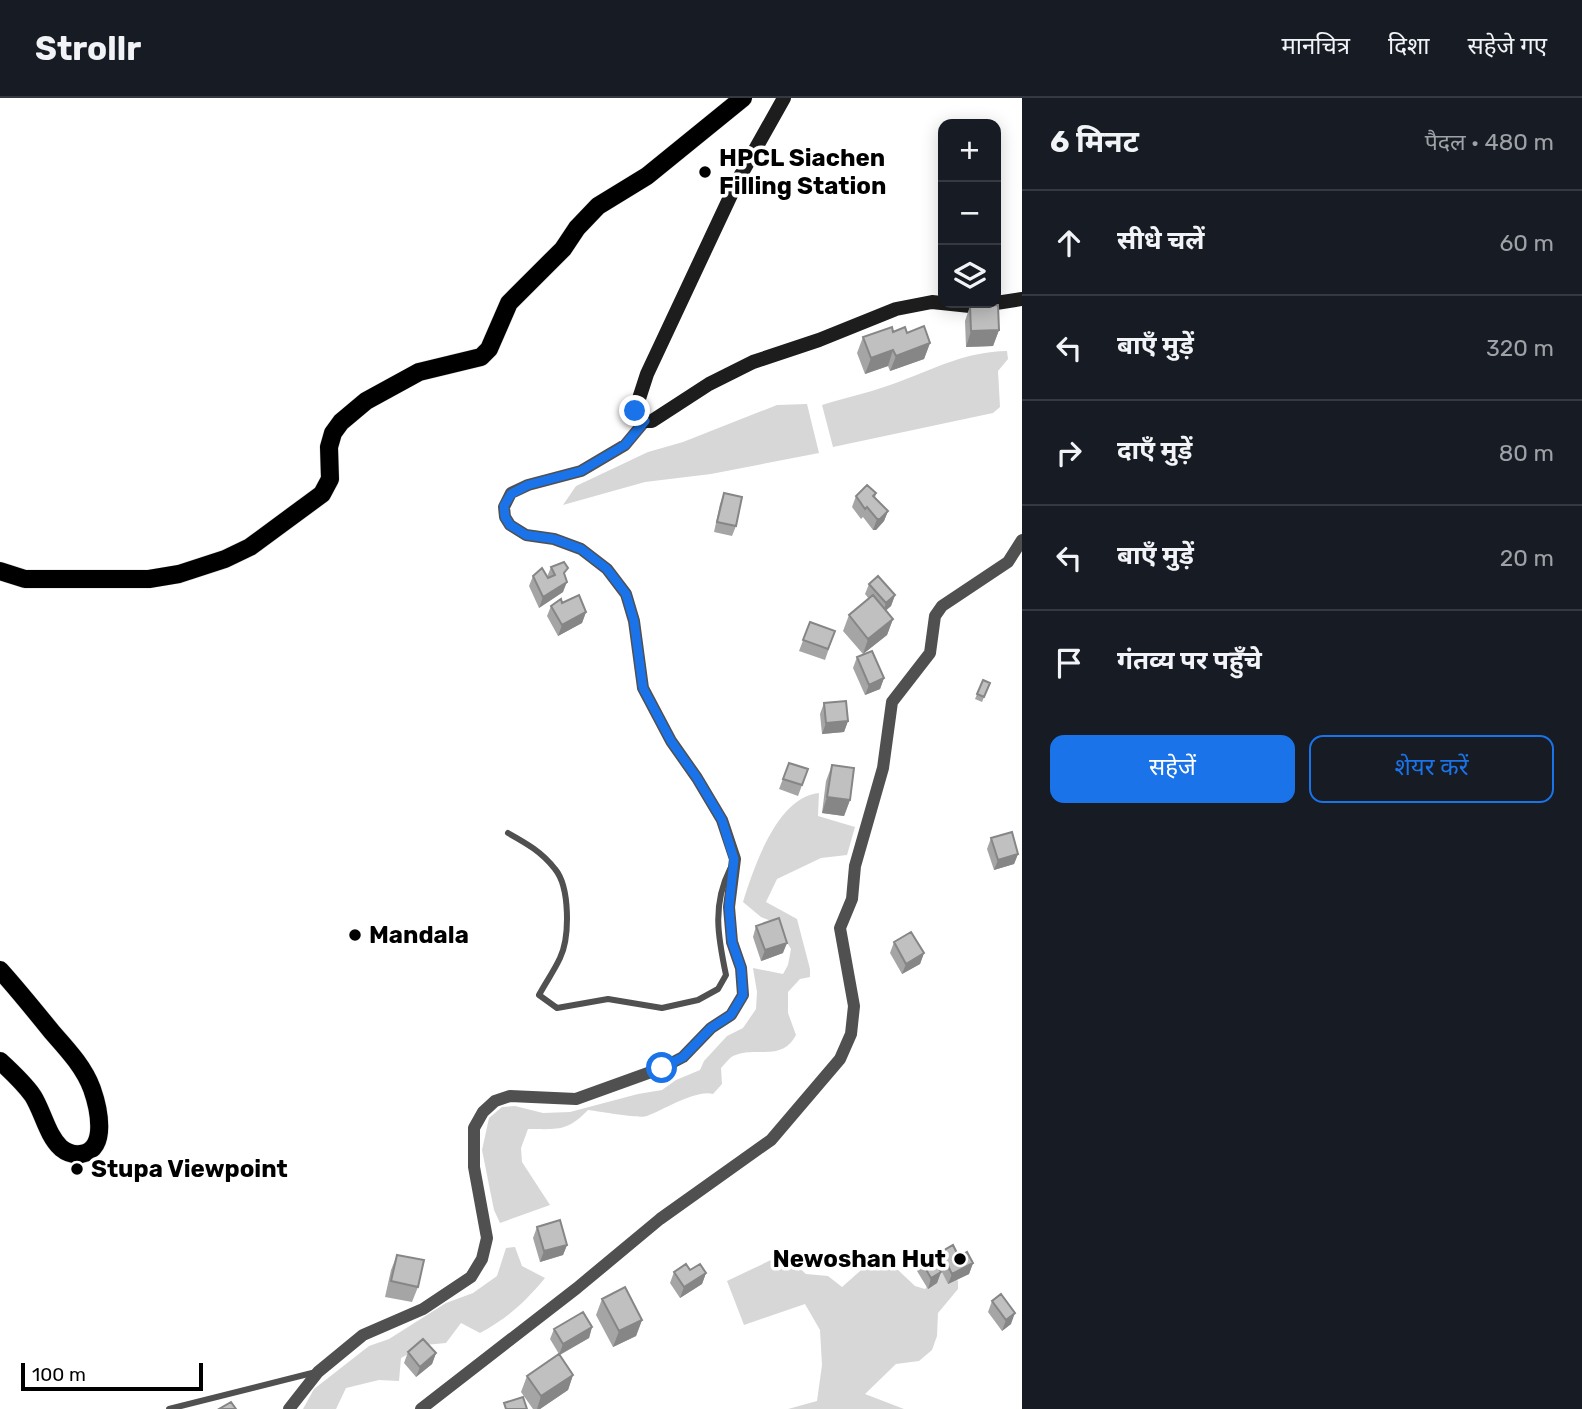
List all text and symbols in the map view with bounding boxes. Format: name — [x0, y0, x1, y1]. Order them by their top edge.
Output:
text: Strollr — [35, 29, 141, 68]
text: मानचित्र — [1281, 32, 1350, 60]
text: दिशा — [1388, 32, 1430, 60]
text: सहेजे गए — [1468, 32, 1547, 60]
map controls — [938, 119, 1001, 308]
button: + — [938, 119, 1001, 182]
text: 6 मिनट — [1050, 124, 1139, 160]
text: पैदल · 480 m — [1425, 128, 1554, 156]
place label: HPCL Siachen Filling Station — [719, 144, 886, 200]
marker: HPCL Siachen Filling Station — [697, 164, 713, 180]
button: − — [938, 182, 1001, 245]
icon: ahead — [1050, 224, 1088, 262]
text: सीधे चलें — [1117, 225, 1205, 256]
text: 60 m — [1499, 229, 1554, 257]
button: layers — [938, 245, 1001, 308]
icon: left — [1050, 329, 1088, 367]
text: बाएँ मुड़ें — [1117, 330, 1194, 361]
text: 320 m — [1486, 334, 1554, 362]
route end — [619, 395, 650, 426]
icon: right — [1050, 434, 1088, 472]
text: दाएँ मुड़ें — [1117, 435, 1192, 466]
text: 80 m — [1499, 439, 1554, 467]
icon: left — [1050, 539, 1088, 577]
text: बाएँ मुड़ें — [1117, 540, 1194, 571]
text: 20 m — [1500, 544, 1554, 572]
icon: arrive — [1050, 644, 1088, 682]
text: गंतव्य पर पहुँचे — [1117, 645, 1262, 676]
button: सहेजें — [1050, 735, 1295, 803]
button: शेयर करें — [1309, 735, 1554, 803]
place label: Mandala — [369, 921, 469, 949]
marker: Mandala — [347, 927, 363, 943]
route start — [646, 1052, 677, 1083]
place label: Stupa Viewpoint — [91, 1155, 288, 1183]
marker: Stupa Viewpoint — [69, 1161, 85, 1177]
place label: Newoshan Hut — [772, 1245, 946, 1273]
marker: Newoshan Hut — [952, 1251, 968, 1267]
scale bar — [21, 1360, 203, 1392]
text: 100 m — [32, 1363, 86, 1386]

